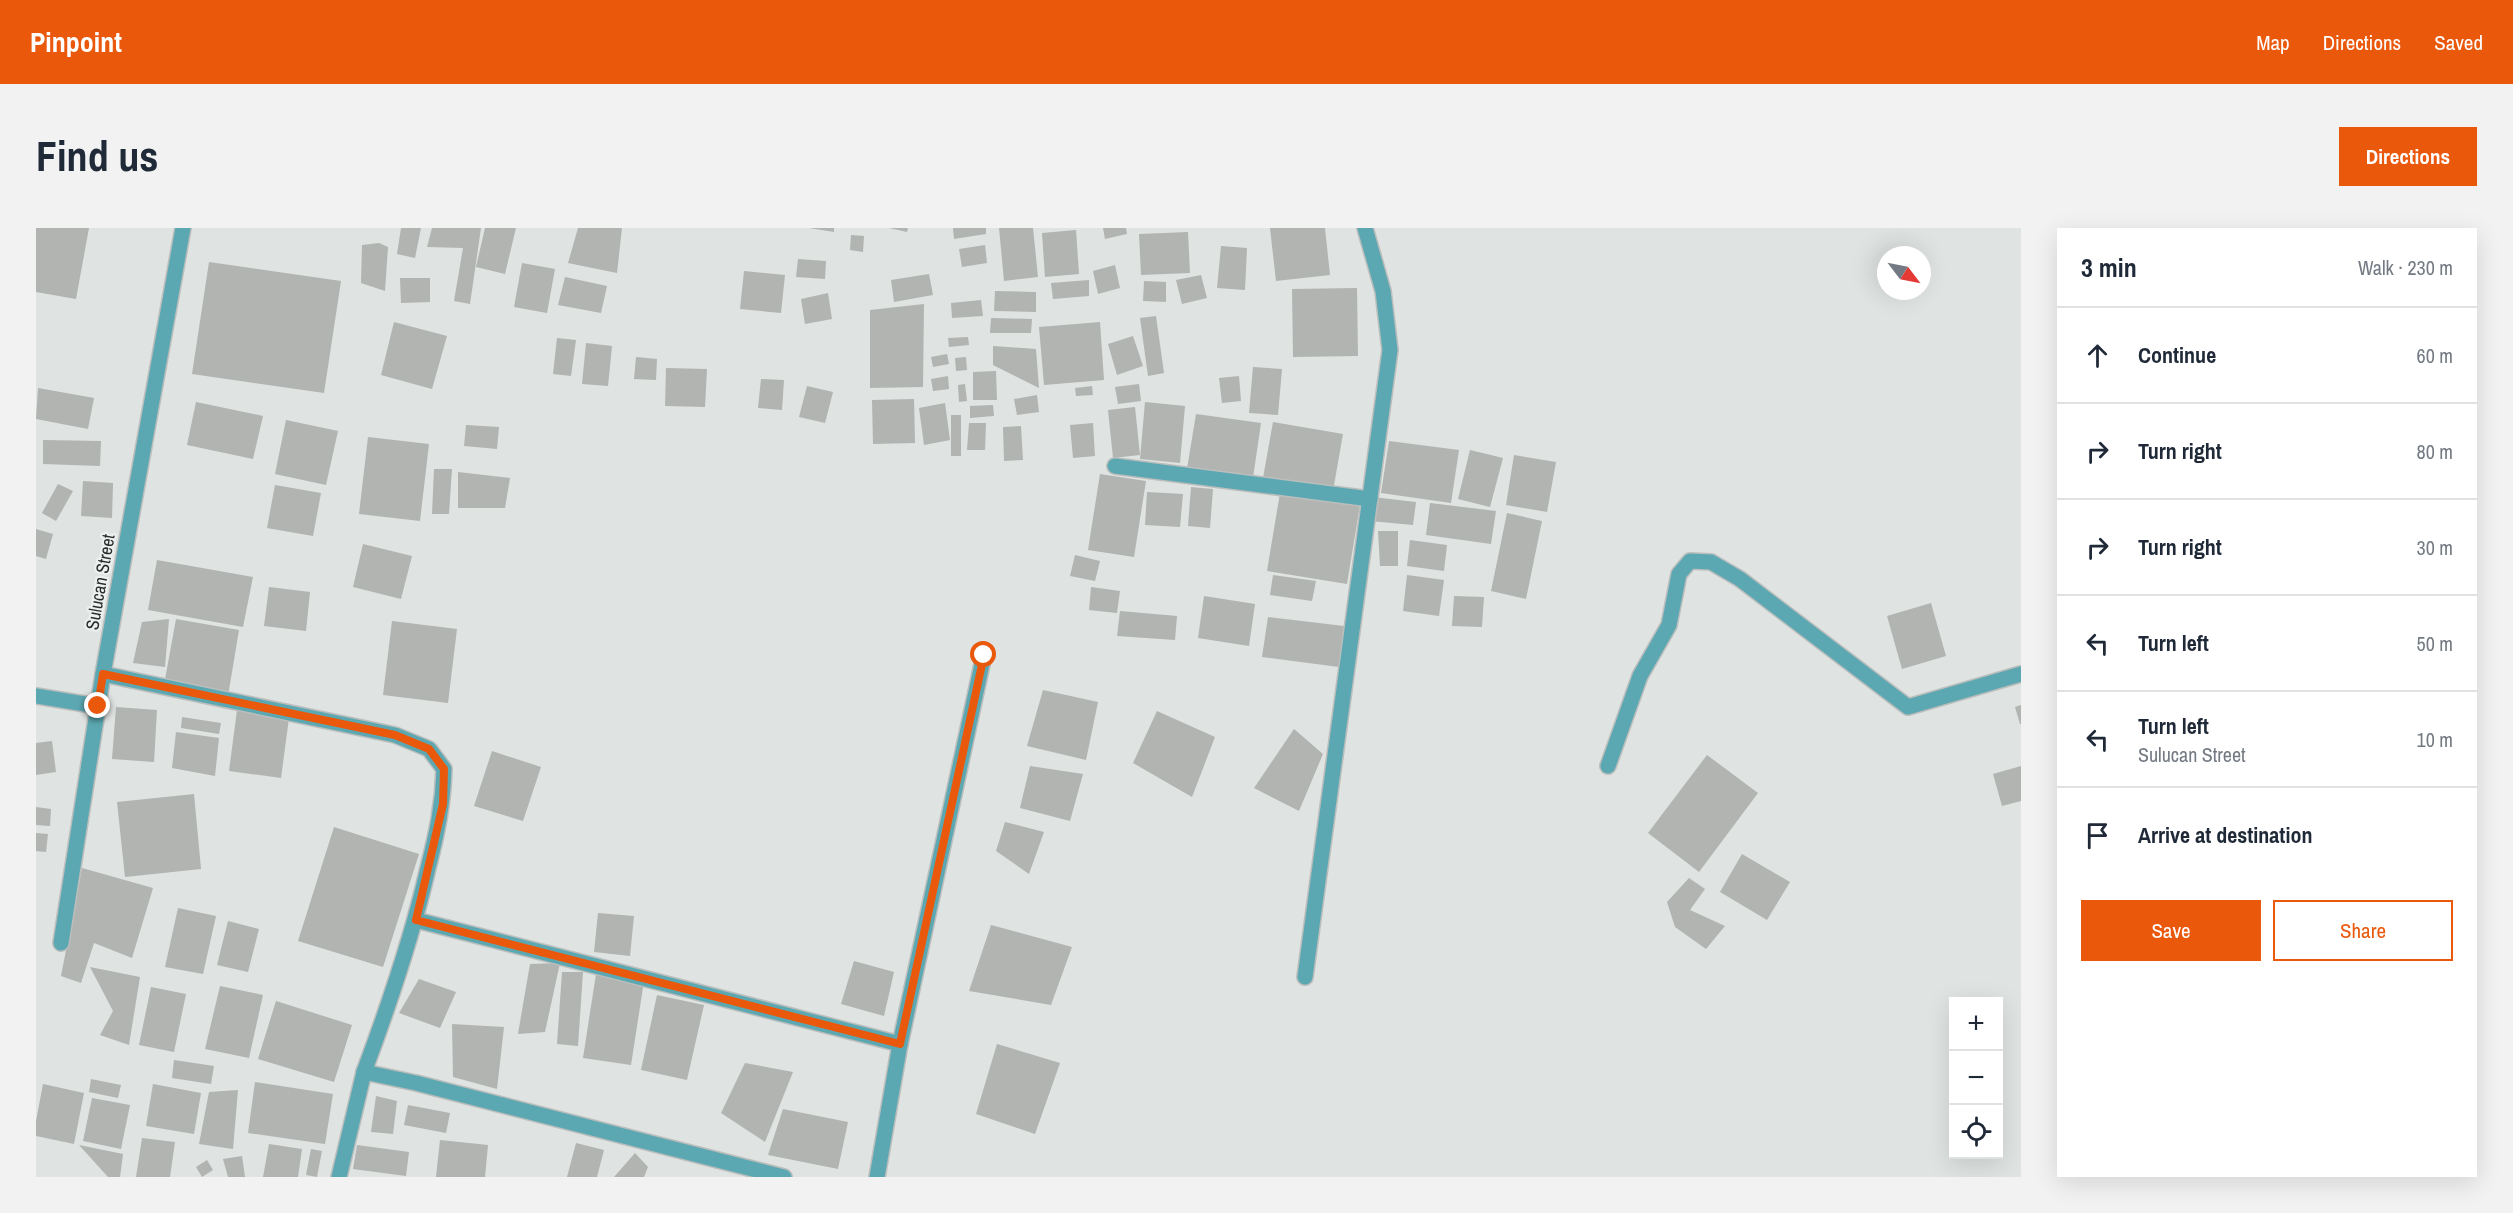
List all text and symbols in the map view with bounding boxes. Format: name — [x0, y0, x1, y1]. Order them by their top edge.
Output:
text: Pinpoint — [30, 23, 122, 61]
text: Map — [2256, 28, 2290, 57]
text: Directions — [2323, 28, 2401, 57]
text: Saved — [2434, 28, 2483, 57]
button: Directions — [2339, 127, 2477, 186]
text: Find us — [36, 128, 158, 184]
north arrow — [1877, 246, 1931, 300]
text: 3 min — [2081, 250, 2137, 285]
text: Walk · 230 m — [2358, 254, 2453, 281]
icon: ahead — [2081, 339, 2114, 372]
text: Continue — [2138, 340, 2216, 370]
text: 60 m — [2417, 342, 2453, 369]
icon: right — [2081, 435, 2114, 468]
text: Turn right — [2138, 436, 2222, 466]
text: 80 m — [2417, 438, 2453, 465]
icon: right — [2081, 531, 2114, 564]
street label: Sulucan Street — [79, 532, 121, 632]
text: Turn right — [2138, 532, 2222, 562]
text: 30 m — [2417, 534, 2453, 561]
icon: left — [2081, 627, 2114, 660]
text: Turn left — [2138, 628, 2209, 658]
text: 50 m — [2417, 630, 2453, 657]
route start — [970, 641, 996, 667]
route end — [84, 692, 110, 718]
text: Turn left — [2138, 711, 2209, 741]
icon: left — [2081, 723, 2114, 756]
text: 10 m — [2417, 726, 2453, 753]
text: Sulucan Street — [2138, 741, 2246, 768]
icon: arrive — [2081, 819, 2114, 852]
text: Arrive at destination — [2138, 820, 2312, 850]
button: Save — [2081, 900, 2261, 961]
button: Share — [2273, 900, 2453, 961]
map controls — [1949, 997, 2003, 1159]
button: + — [1949, 997, 2003, 1051]
button: − — [1949, 1051, 2003, 1105]
button: locate — [1949, 1105, 2003, 1159]

